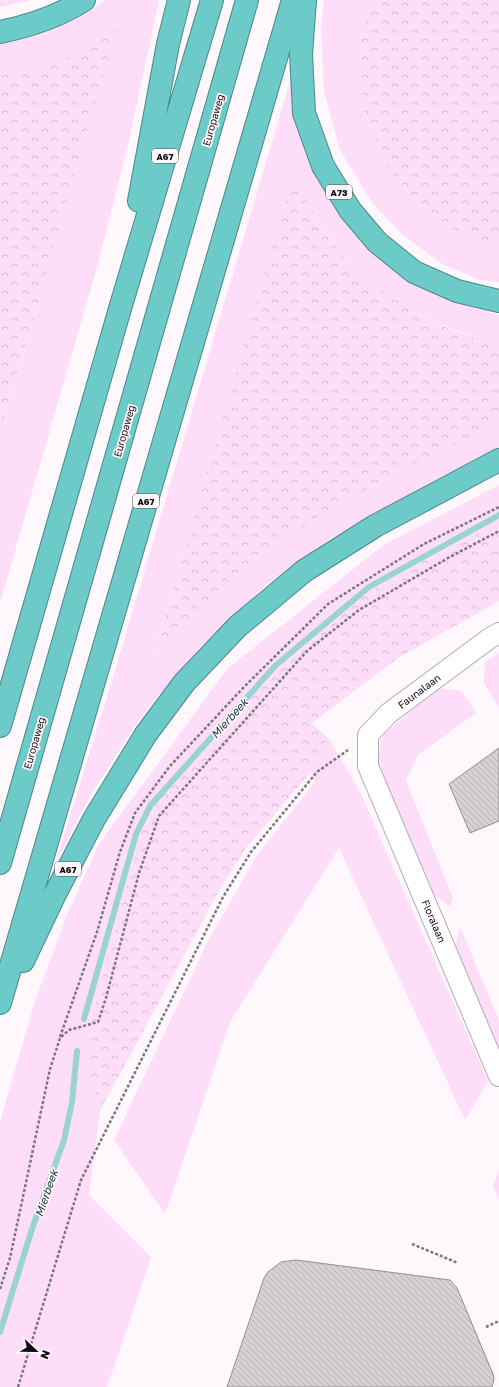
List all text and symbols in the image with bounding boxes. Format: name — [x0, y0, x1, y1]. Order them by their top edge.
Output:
street label: Europaweg — [200, 93, 226, 147]
road number: A67 — [152, 149, 178, 163]
road number: A73 — [326, 185, 352, 199]
street label: Europaweg — [111, 404, 137, 458]
road number: A67 — [133, 494, 159, 508]
street label: Faunalaan — [395, 671, 443, 711]
water label: Mierbeek — [208, 694, 251, 740]
street label: Europaweg — [21, 716, 47, 770]
road number: A67 — [55, 862, 81, 876]
street label: Floralaan — [420, 898, 448, 944]
water label: Mierbeek — [32, 1166, 61, 1218]
north arrow — [16, 1331, 56, 1371]
text: N — [38, 1349, 53, 1361]

